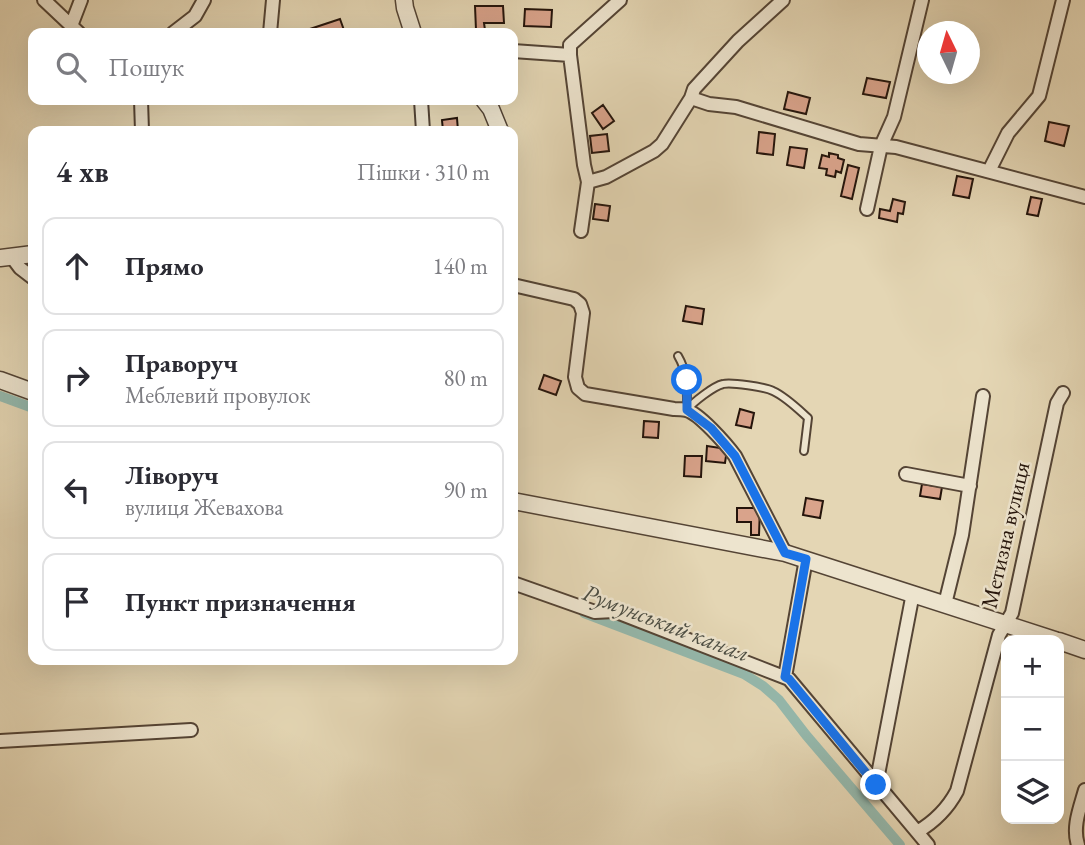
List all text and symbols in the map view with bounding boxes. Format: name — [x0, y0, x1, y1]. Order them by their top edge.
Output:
north arrow — [917, 21, 980, 84]
search box — [28, 28, 518, 105]
icon: search — [52, 48, 90, 86]
text: Пошук — [108, 50, 184, 84]
text: 4 хв — [56, 152, 109, 191]
text: Пішки · 310 m — [357, 157, 490, 187]
icon: ahead — [58, 247, 96, 285]
text: Прямо — [125, 249, 204, 283]
text: 140 m — [432, 251, 488, 281]
text: Праворуч — [125, 346, 238, 380]
icon: right — [58, 359, 96, 397]
text: 80 m — [443, 363, 488, 393]
route start — [671, 364, 702, 395]
text: Меблевий провулок — [125, 380, 310, 410]
text: Ліворуч — [125, 458, 219, 492]
street label: Метизна вулиця — [974, 459, 1036, 611]
icon: left — [58, 471, 96, 509]
text: 90 m — [443, 475, 488, 505]
text: вулиця Жевахова — [125, 492, 283, 522]
water label: Румунський канал — [578, 576, 754, 669]
icon: arrive — [58, 583, 96, 621]
text: Пункт призначення — [125, 585, 356, 619]
map controls — [1001, 635, 1064, 824]
button: + — [1001, 635, 1064, 698]
button: − — [1001, 698, 1064, 761]
button: layers — [1001, 761, 1064, 824]
route end — [860, 769, 891, 800]

